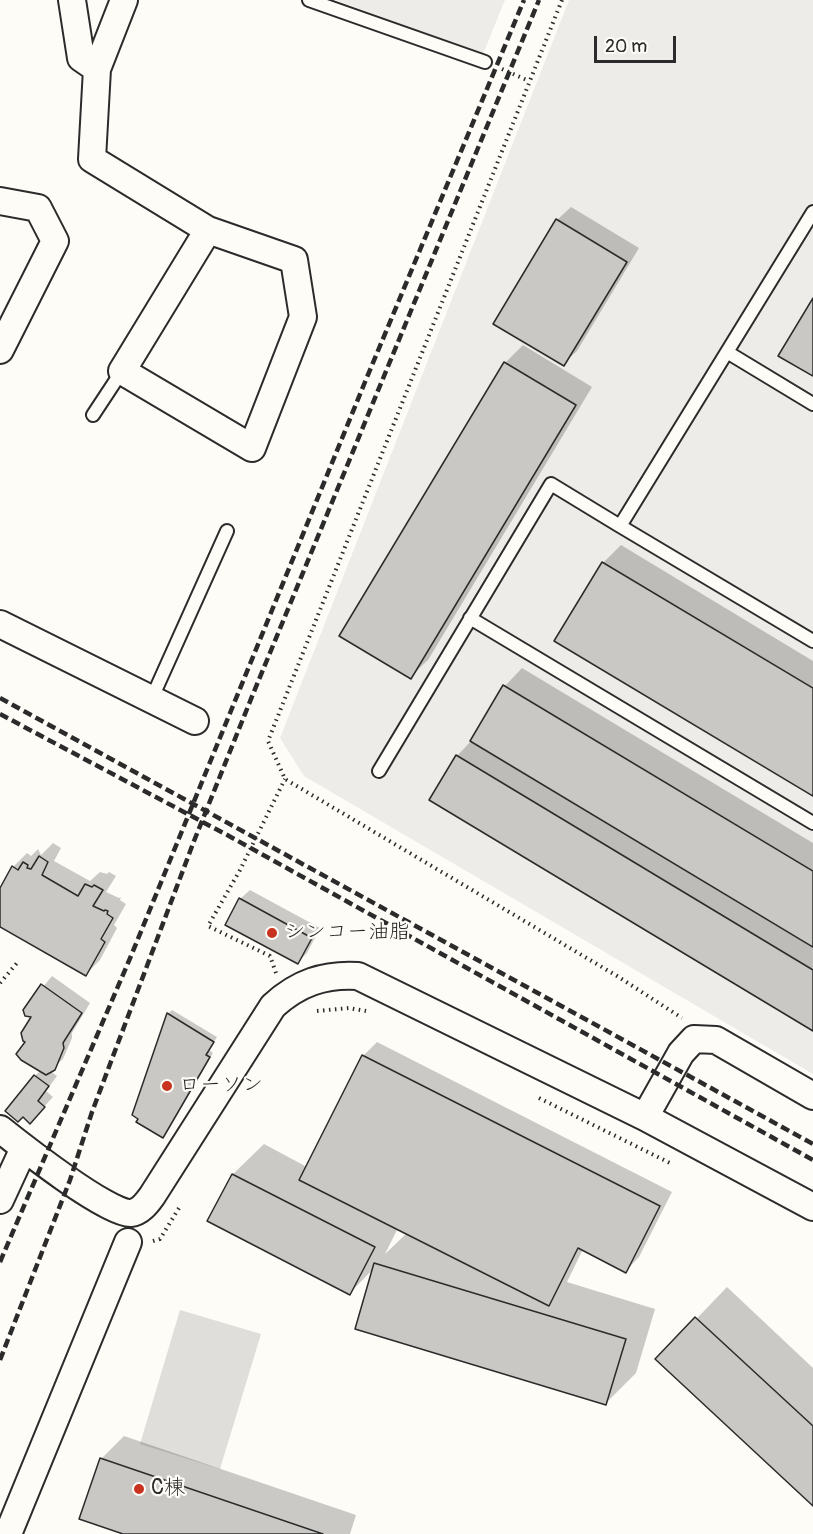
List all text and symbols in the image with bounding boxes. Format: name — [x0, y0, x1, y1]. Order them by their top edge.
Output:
scale bar — [597, 24, 680, 62]
text: 20 m — [605, 35, 647, 58]
place label: シンコー油脂 — [284, 920, 410, 946]
marker: シンコー油脂 — [265, 926, 279, 940]
place label: ローソン — [179, 1073, 263, 1099]
marker: ローソン — [160, 1079, 174, 1093]
place label: C棟 — [151, 1476, 185, 1502]
marker: C棟 — [132, 1482, 146, 1496]

